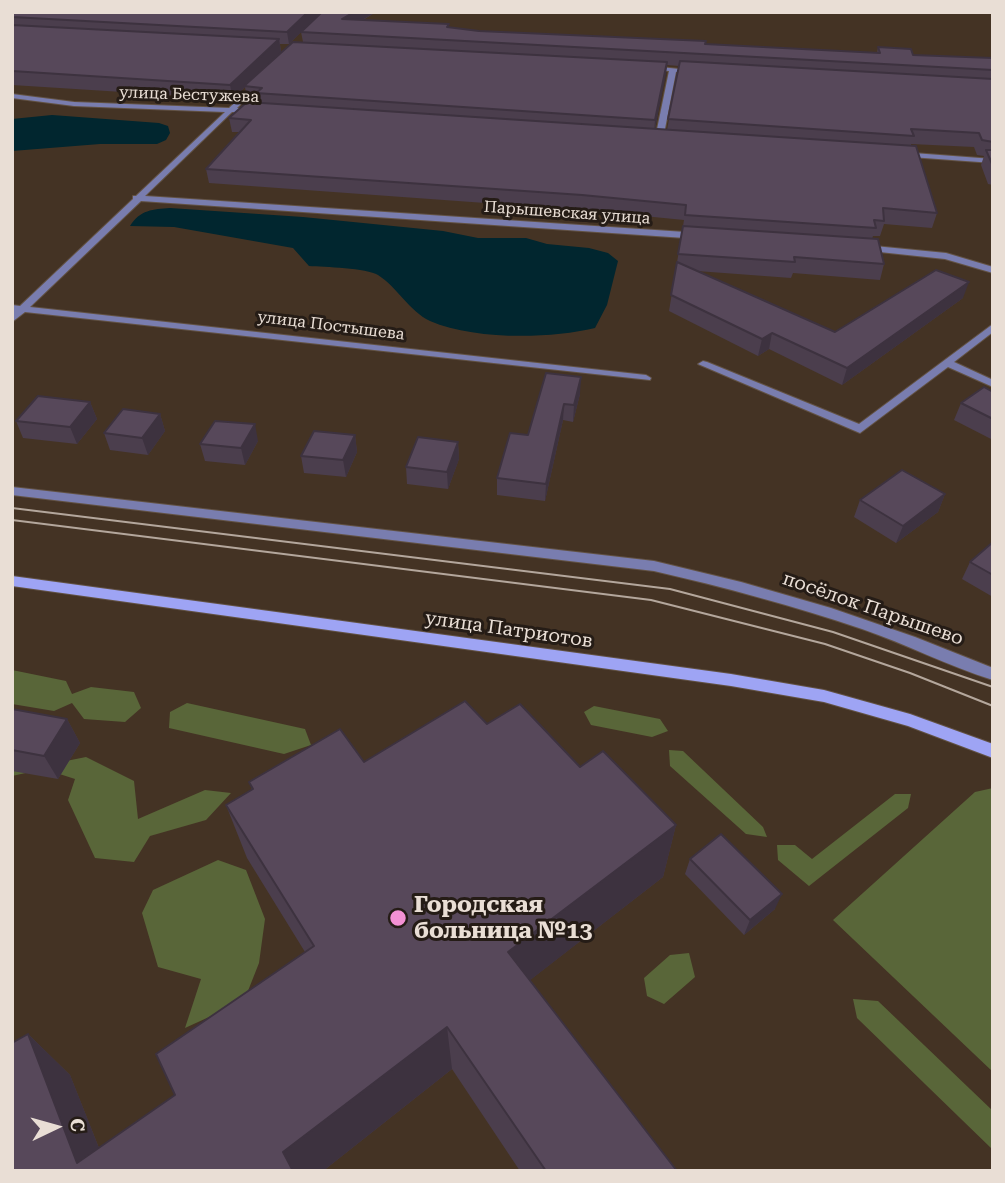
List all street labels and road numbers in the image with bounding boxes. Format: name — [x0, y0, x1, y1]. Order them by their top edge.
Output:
street label: улица Бестужева — [119, 83, 259, 107]
street label: Парышевская улица — [483, 198, 651, 228]
street label: улица Постышева — [256, 307, 406, 345]
street label: посёлок Парышево — [780, 567, 966, 651]
street label: улица Патриотов — [424, 607, 594, 653]

